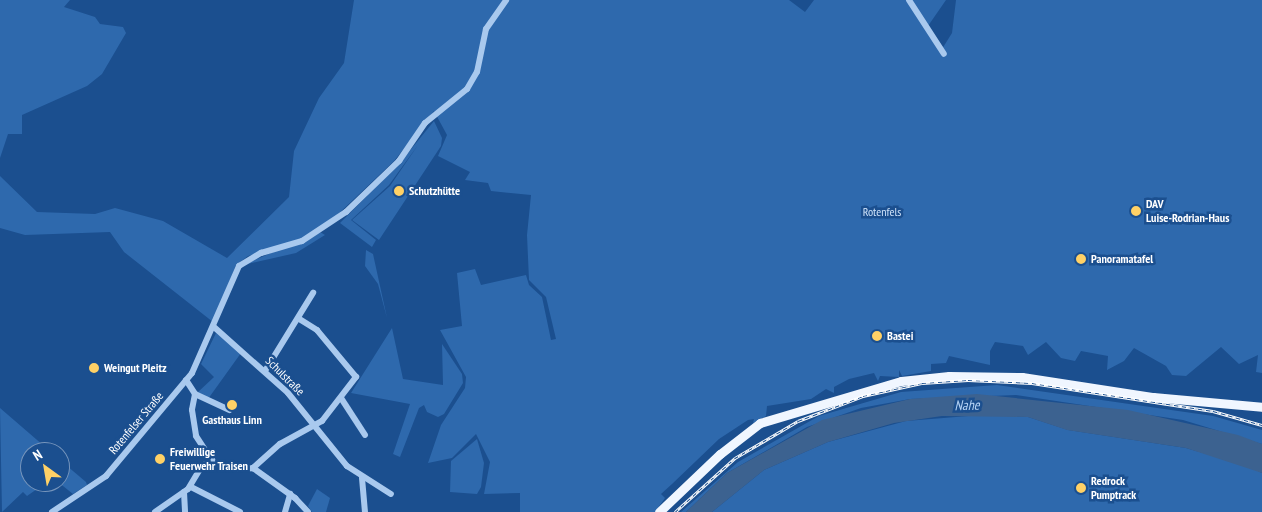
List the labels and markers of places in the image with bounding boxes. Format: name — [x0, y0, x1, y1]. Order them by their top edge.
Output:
place label: Schutzhütte — [409, 184, 460, 198]
marker: Schutzhütte — [393, 185, 405, 197]
place label: DAV Luise-Rodrian-Haus — [1146, 197, 1229, 225]
marker: DAV Luise-Rodrian-Haus — [1130, 205, 1142, 217]
place label: Panoramatafel — [1091, 252, 1153, 266]
marker: Panoramatafel — [1075, 253, 1087, 265]
place label: Bastei — [887, 329, 913, 343]
marker: Bastei — [871, 330, 883, 342]
place label: Weingut Pleitz — [104, 361, 166, 375]
marker: Weingut Pleitz — [88, 362, 100, 374]
marker: Gasthaus Linn — [226, 399, 238, 411]
place label: Gasthaus Linn — [202, 413, 262, 427]
place label: Freiwillige Feuerwehr Traisen — [170, 445, 248, 473]
marker: Freiwillige Feuerwehr Traisen — [154, 453, 166, 465]
place label: Redrock Pumptrack — [1091, 474, 1136, 502]
marker: Redrock Pumptrack — [1075, 482, 1087, 494]

